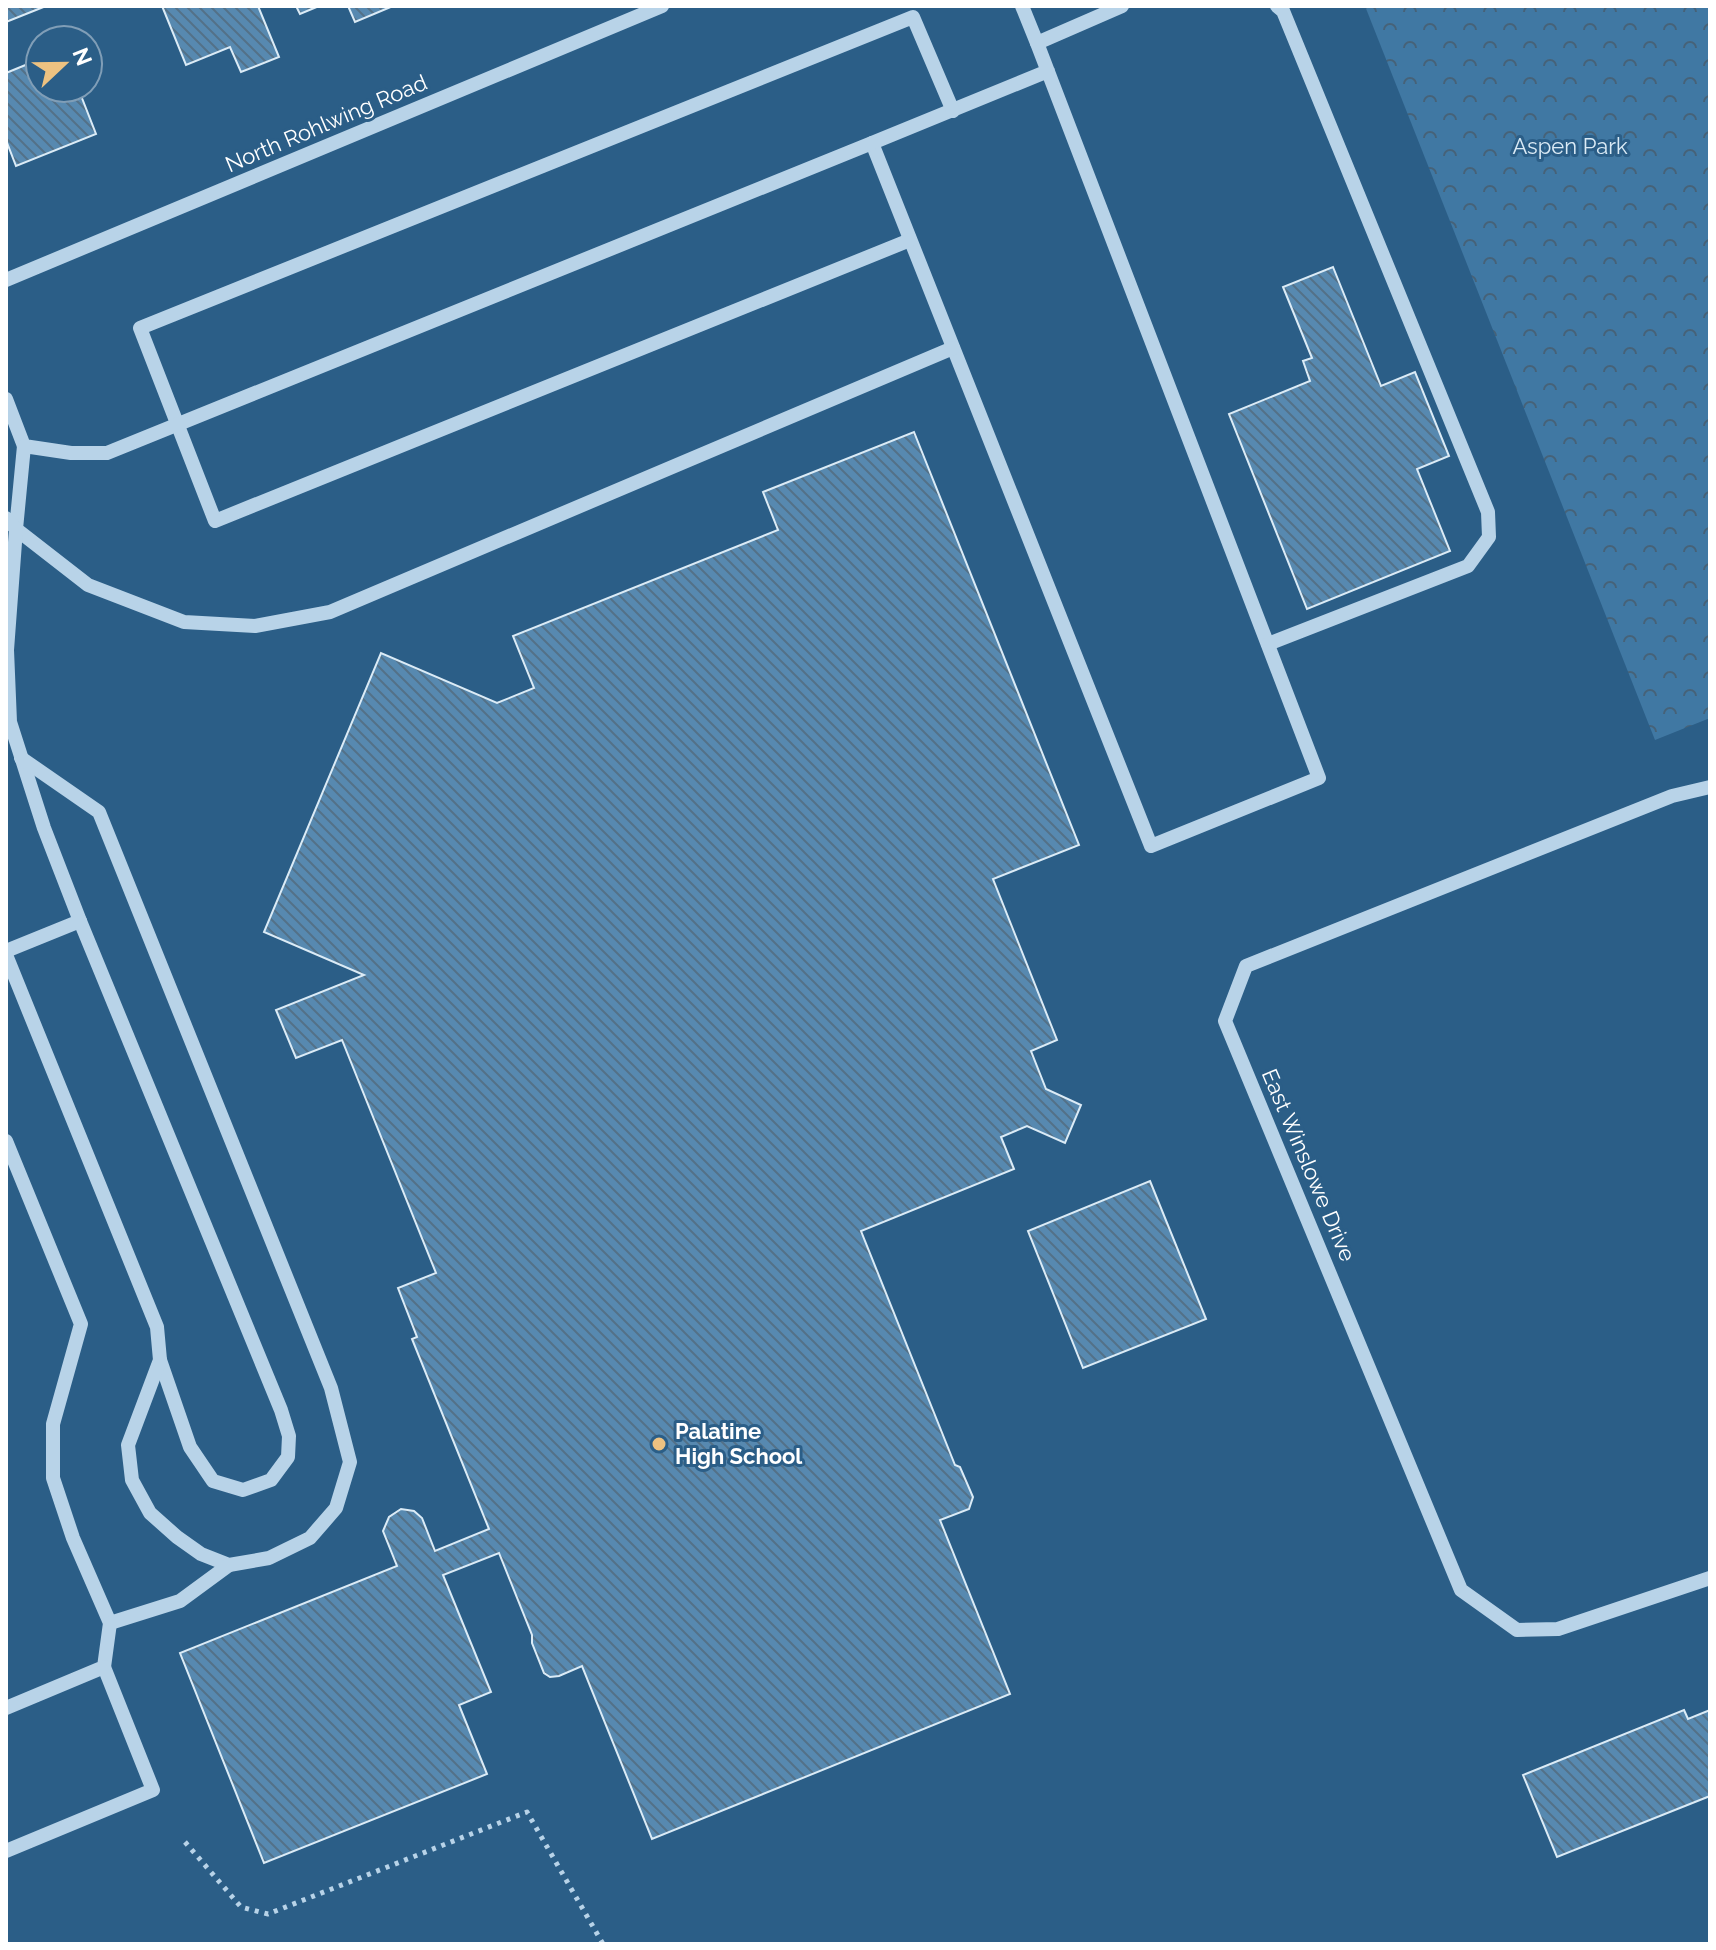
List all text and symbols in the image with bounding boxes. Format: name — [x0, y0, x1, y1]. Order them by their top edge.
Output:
north arrow — [24, 24, 104, 104]
text: N — [67, 44, 98, 69]
street label: North Rohlwing Road — [221, 69, 431, 177]
park label: Aspen Park — [1512, 133, 1628, 159]
street label: East Winslowe Drive — [1257, 1065, 1361, 1265]
place label: Palatine High School — [675, 1418, 803, 1469]
marker: Palatine High School — [650, 1435, 668, 1453]

